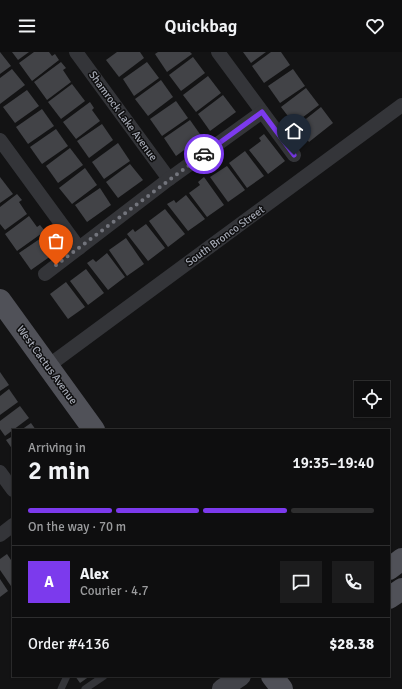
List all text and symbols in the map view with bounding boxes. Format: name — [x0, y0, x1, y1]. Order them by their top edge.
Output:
icon: menu — [16, 15, 38, 37]
text: Quickbag — [165, 15, 237, 37]
icon: heart — [364, 15, 386, 37]
street label: Shamrock Lake Avenue — [86, 68, 160, 164]
pin — [277, 114, 311, 155]
icon: home — [283, 120, 305, 142]
courier — [184, 134, 224, 174]
icon: car — [193, 143, 215, 165]
street label: South Bronco Street — [183, 203, 267, 269]
pin — [39, 224, 73, 265]
icon: bag — [45, 230, 67, 252]
street label: West Cactus Avenue — [14, 323, 80, 407]
map controls — [354, 381, 390, 417]
button: locate — [354, 381, 390, 417]
text: Arriving in — [28, 440, 86, 456]
text: 19:35–19:40 — [293, 454, 374, 472]
text: 2 min — [28, 455, 90, 487]
text: On the way · 70 m — [28, 519, 126, 535]
button: chat — [280, 561, 322, 603]
button: phone — [332, 561, 374, 603]
text: Alex — [80, 565, 109, 583]
text: A — [44, 573, 54, 591]
text: Courier · 4.7 — [80, 583, 149, 599]
text: Order #4136 — [28, 635, 110, 653]
text: $28.38 — [329, 635, 374, 653]

